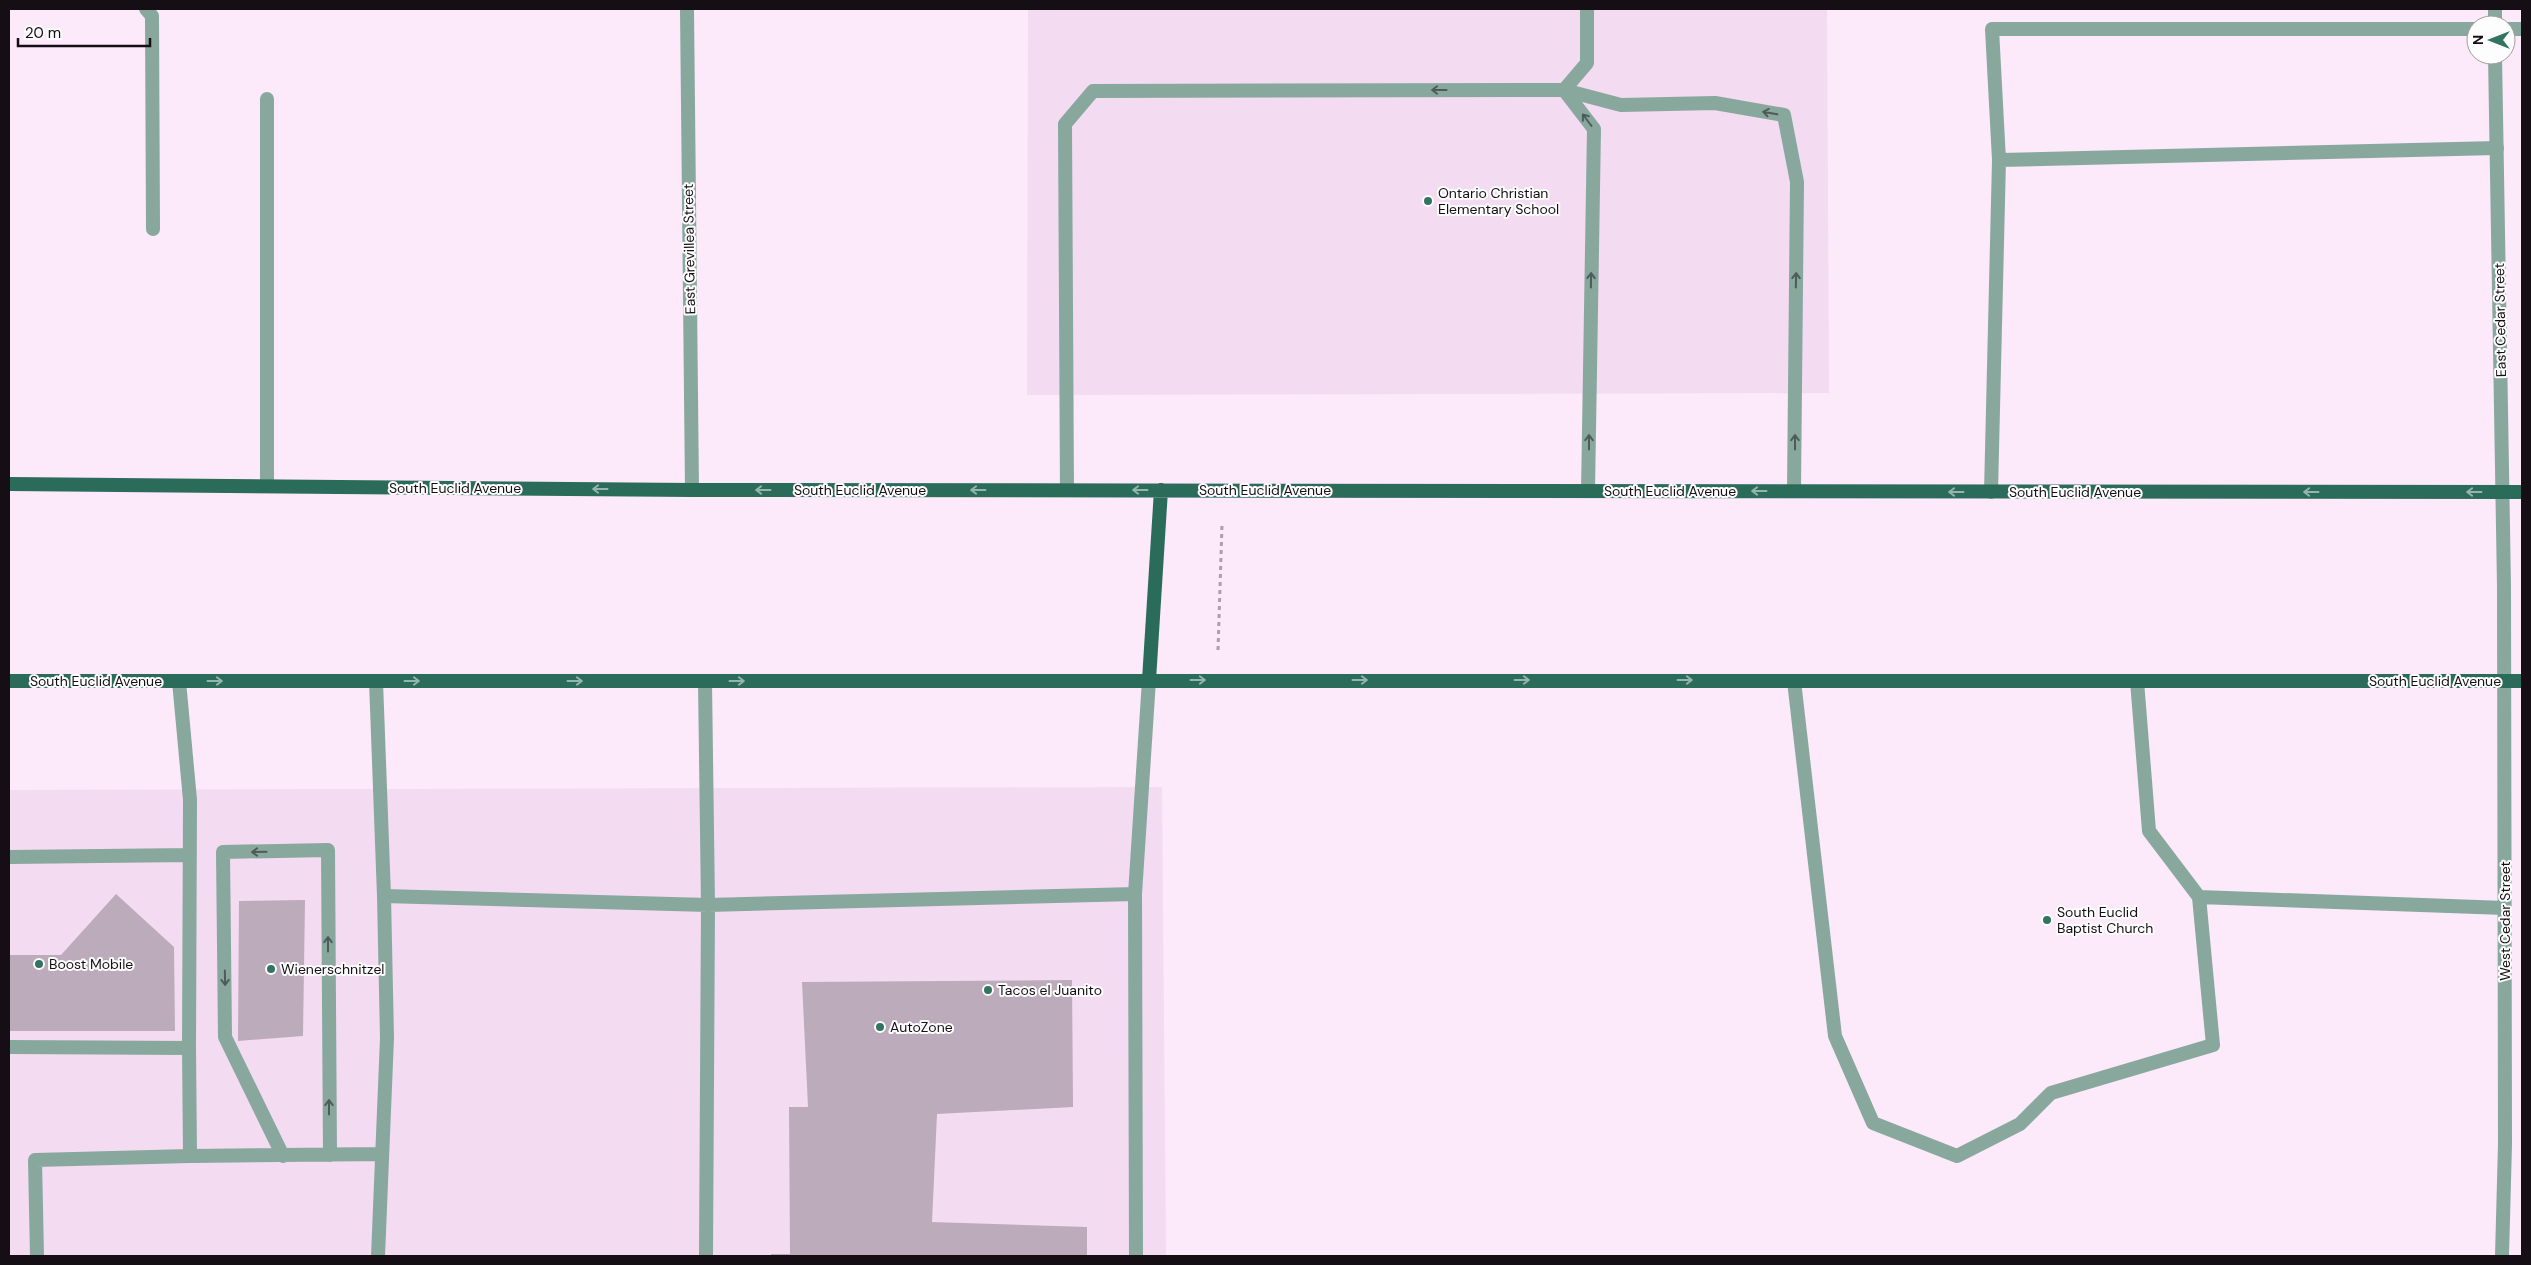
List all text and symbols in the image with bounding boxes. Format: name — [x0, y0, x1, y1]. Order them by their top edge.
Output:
scale bar — [18, 15, 150, 47]
north arrow — [2466, 15, 2516, 65]
text: 20 m — [25, 23, 61, 43]
text: N — [2469, 35, 2487, 45]
one-way arrow — [1431, 85, 1448, 95]
one-way arrow — [1762, 107, 1778, 117]
one-way arrow — [1581, 114, 1592, 127]
street label: East Grevillea Street — [679, 184, 699, 314]
place label: Ontario Christian Elementary School — [1438, 184, 1559, 218]
marker: Ontario Christian Elementary School — [1422, 195, 1434, 207]
street label: East Cedar Street — [2490, 263, 2510, 377]
one-way arrow — [1586, 272, 1595, 288]
one-way arrow — [1791, 272, 1801, 288]
one-way arrow — [1584, 435, 1594, 451]
one-way arrow — [1790, 435, 1800, 451]
street label: South Euclid Avenue — [389, 479, 521, 497]
street label: South Euclid Avenue — [794, 481, 926, 499]
street label: South Euclid Avenue — [1199, 481, 1331, 499]
street label: South Euclid Avenue — [1604, 482, 1736, 500]
street label: South Euclid Avenue — [2009, 483, 2141, 501]
one-way arrow — [593, 484, 609, 494]
one-way arrow — [755, 485, 772, 495]
one-way arrow — [970, 485, 986, 495]
one-way arrow — [1133, 485, 1149, 495]
one-way arrow — [1751, 486, 1767, 496]
one-way arrow — [1948, 487, 1964, 496]
one-way arrow — [2303, 487, 2320, 497]
one-way arrow — [2466, 487, 2482, 497]
street label: South Euclid Avenue — [30, 672, 162, 690]
street label: South Euclid Avenue — [2369, 672, 2501, 690]
one-way arrow — [1189, 675, 1205, 685]
one-way arrow — [1352, 675, 1368, 685]
one-way arrow — [1514, 675, 1530, 685]
one-way arrow — [206, 676, 223, 686]
one-way arrow — [404, 676, 420, 686]
one-way arrow — [566, 676, 583, 686]
one-way arrow — [729, 676, 745, 686]
one-way arrow — [1677, 676, 1693, 685]
one-way arrow — [252, 847, 268, 856]
street label: West Cedar Street — [2496, 861, 2514, 981]
place label: South Euclid Baptist Church — [2057, 903, 2153, 937]
marker: South Euclid Baptist Church — [2041, 914, 2053, 926]
one-way arrow — [324, 936, 333, 952]
place label: Boost Mobile — [49, 955, 133, 973]
marker: Boost Mobile — [33, 958, 45, 970]
place label: Wienerschnitzel — [281, 960, 385, 978]
marker: Wienerschnitzel — [265, 963, 277, 975]
one-way arrow — [220, 970, 229, 986]
place label: Tacos el Juanito — [998, 981, 1102, 999]
marker: Tacos el Juanito — [982, 984, 994, 996]
place label: AutoZone — [890, 1018, 953, 1036]
marker: AutoZone — [874, 1021, 886, 1033]
one-way arrow — [324, 1099, 334, 1115]

